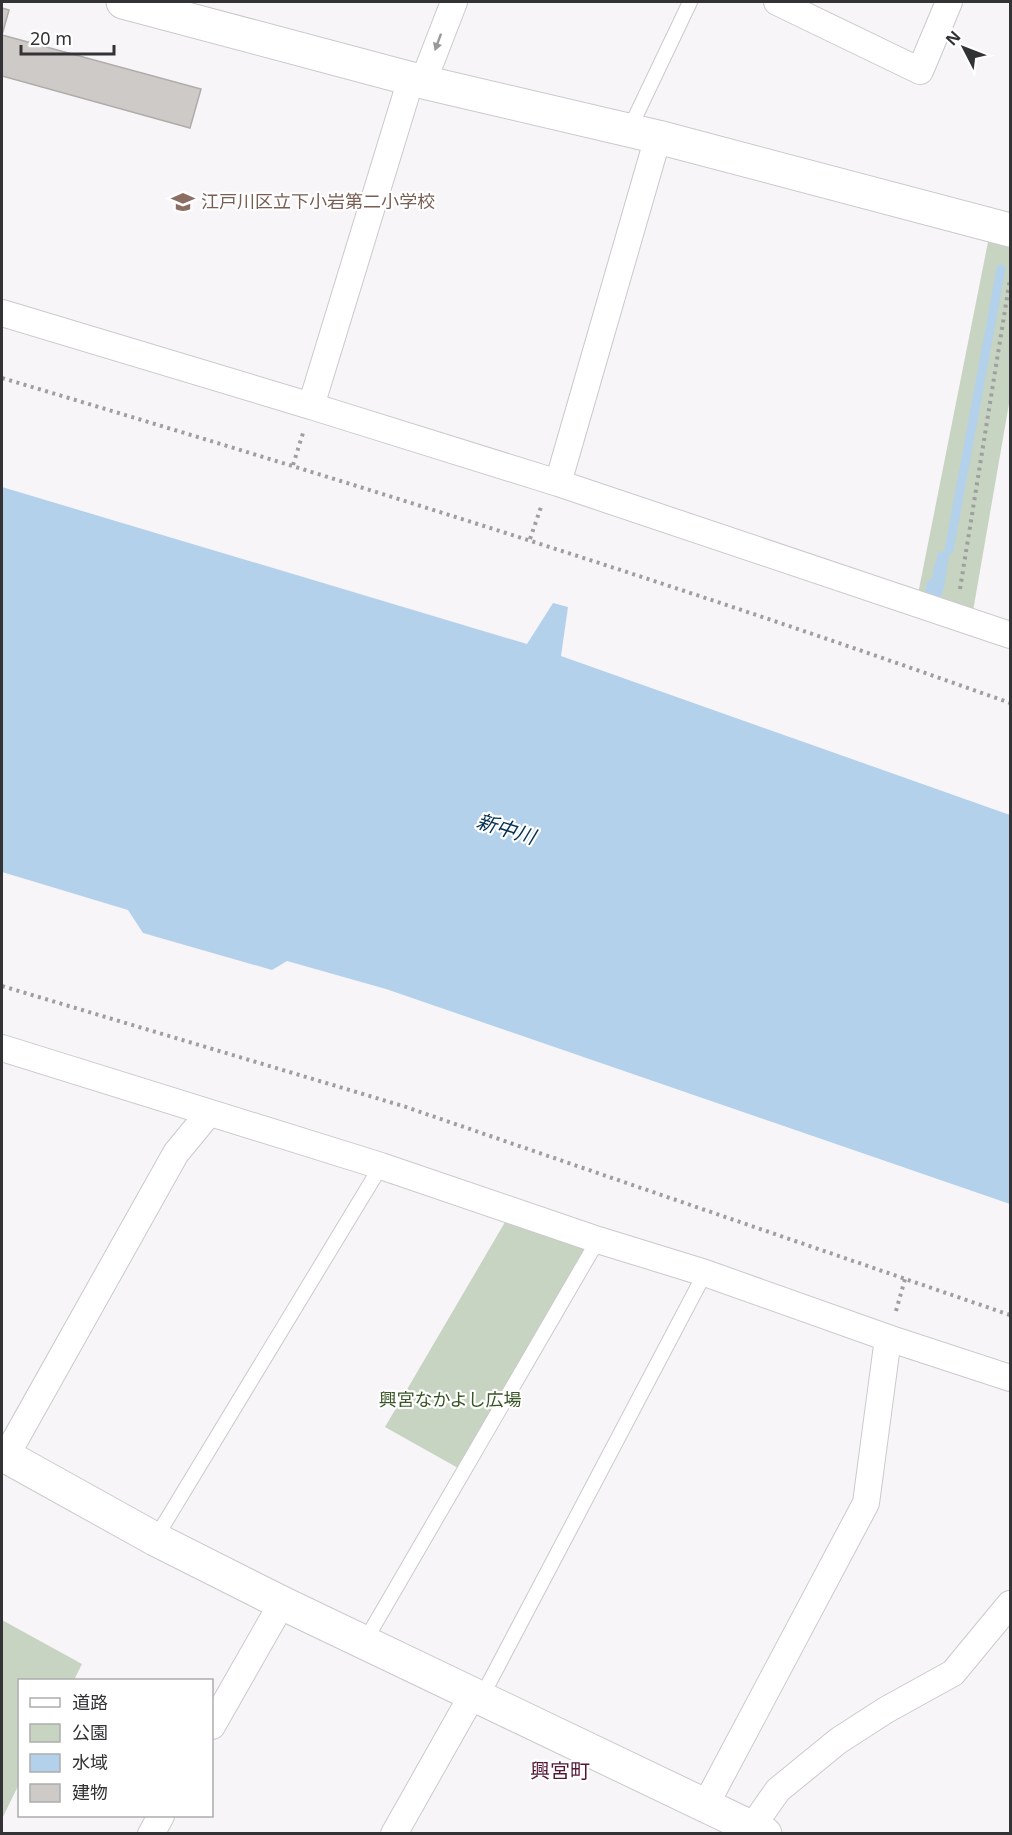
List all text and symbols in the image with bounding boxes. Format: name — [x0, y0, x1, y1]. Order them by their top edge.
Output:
scale bar — [21, 18, 114, 56]
north arrow — [934, 18, 994, 78]
text: 20 m — [30, 26, 72, 50]
text: N — [940, 26, 965, 50]
one-way arrow — [433, 33, 442, 51]
school or university icon: 江戸川区立下小岩第二小学校 — [170, 189, 196, 215]
place label: 江戸川区立下小岩第二小学校 — [201, 189, 435, 213]
water label: 新中川 — [474, 807, 541, 851]
park label: 興宮なかよし広場 — [378, 1387, 522, 1411]
legend — [18, 1679, 213, 1817]
text: 道路 — [72, 1690, 108, 1714]
text: 公園 — [72, 1720, 108, 1744]
text: 水域 — [72, 1750, 108, 1774]
district label: 興宮町 — [530, 1757, 590, 1784]
text: 建物 — [72, 1780, 108, 1804]

